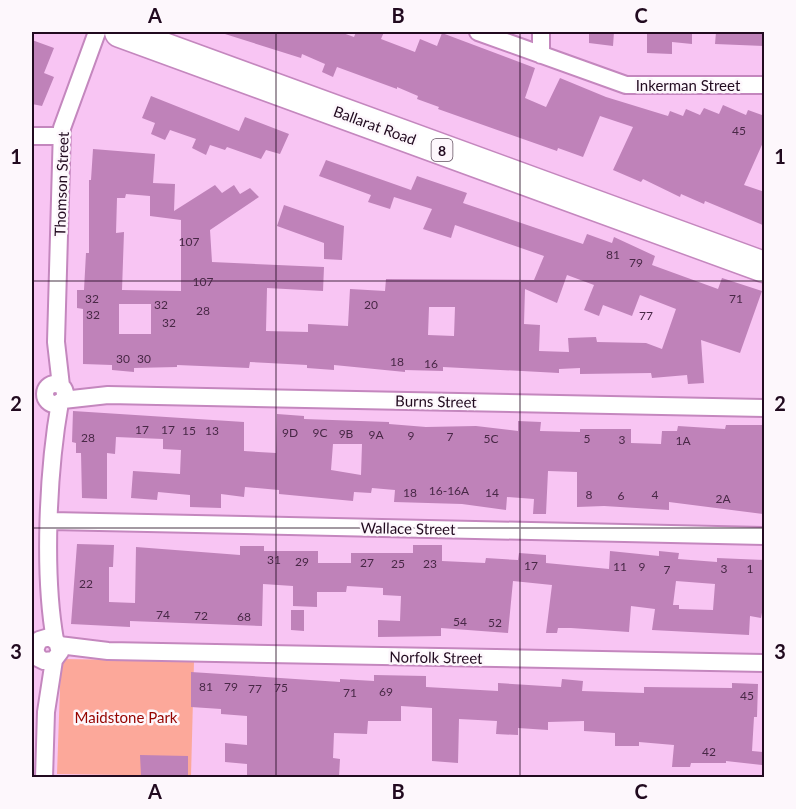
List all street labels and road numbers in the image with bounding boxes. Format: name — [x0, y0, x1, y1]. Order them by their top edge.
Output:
street label: Inkerman Street — [636, 76, 741, 94]
street label: Ballarat Road — [331, 102, 419, 148]
street label: Thomson Street — [50, 131, 72, 237]
road number: 8 — [432, 139, 452, 161]
street label: Burns Street — [395, 391, 478, 411]
street label: Wallace Street — [360, 518, 456, 538]
street label: Norfolk Street — [389, 647, 483, 667]

